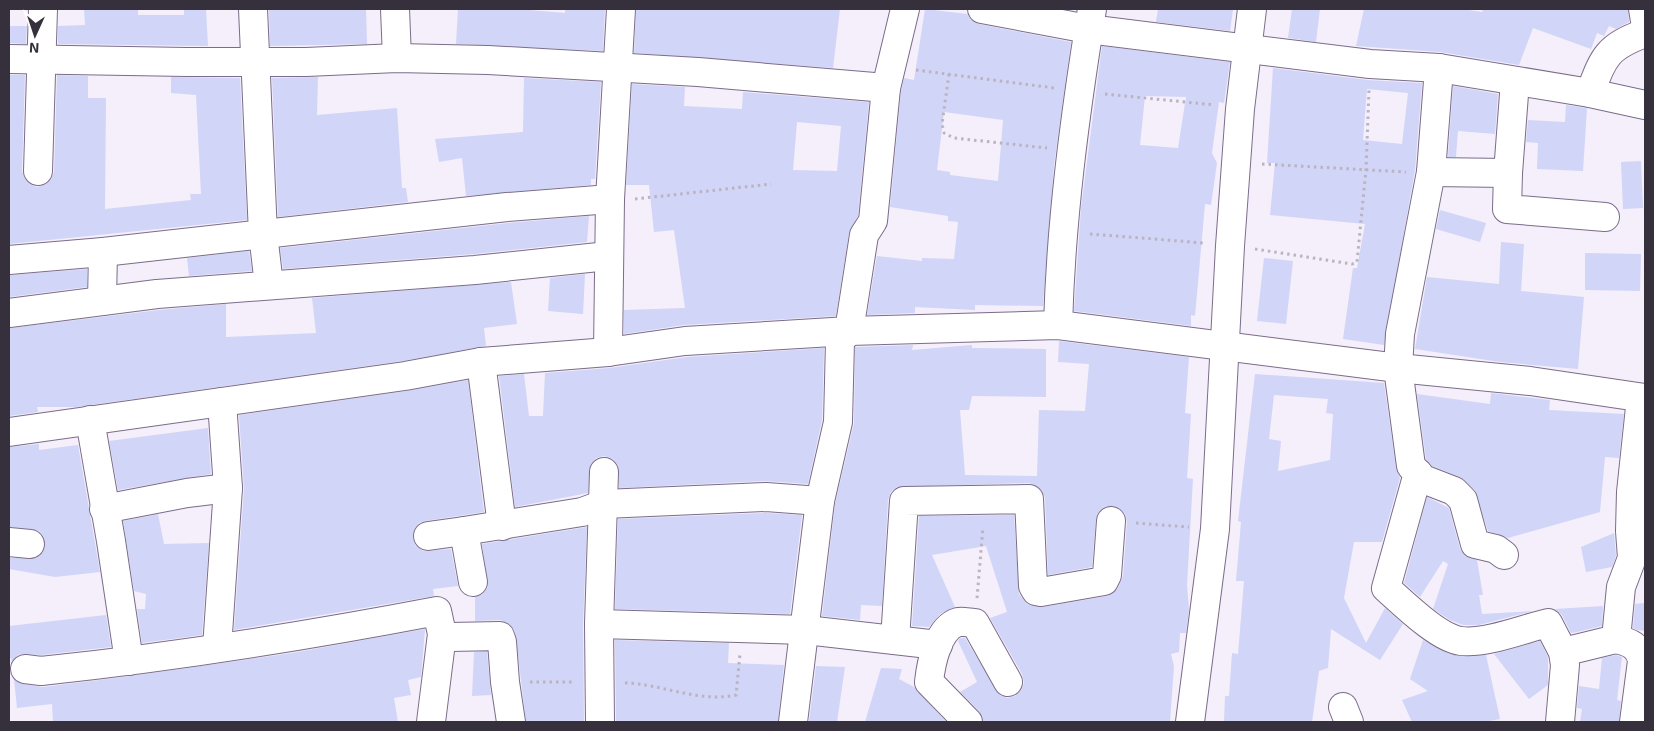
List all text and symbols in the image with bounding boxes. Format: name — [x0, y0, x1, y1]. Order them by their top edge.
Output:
north arrow — [10, 10, 60, 60]
text: N — [29, 40, 40, 57]

